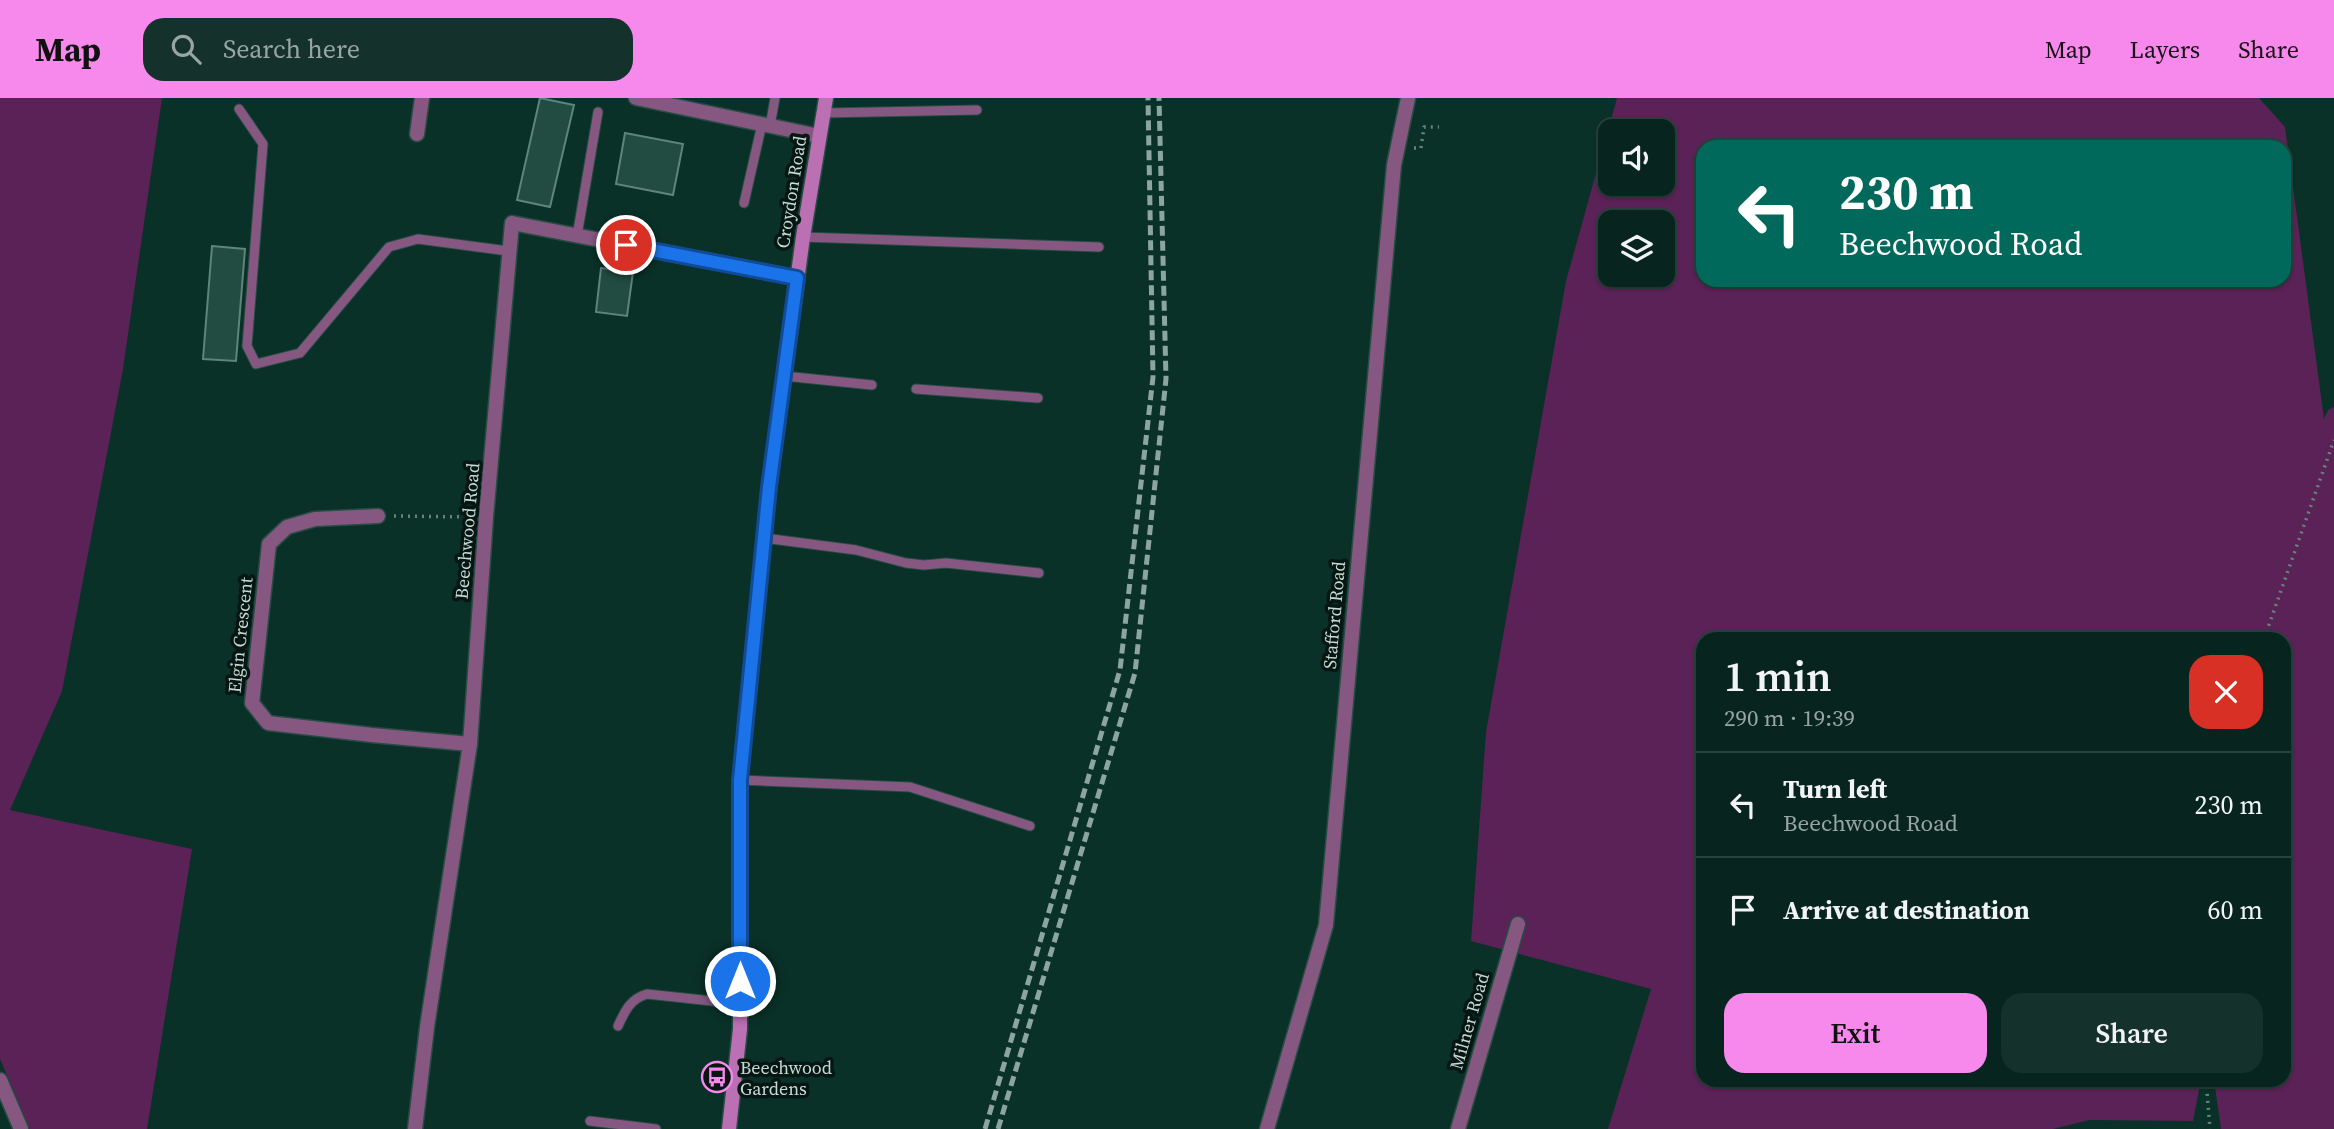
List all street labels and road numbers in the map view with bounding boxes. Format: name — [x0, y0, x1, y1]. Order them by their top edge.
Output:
street label: Croydon Road — [770, 134, 812, 250]
street label: Beechwood Road — [449, 462, 485, 600]
street label: Stafford Road — [1317, 560, 1351, 670]
street label: Elgin Crescent — [221, 576, 259, 694]
street label: Milner Road — [1443, 970, 1495, 1072]

